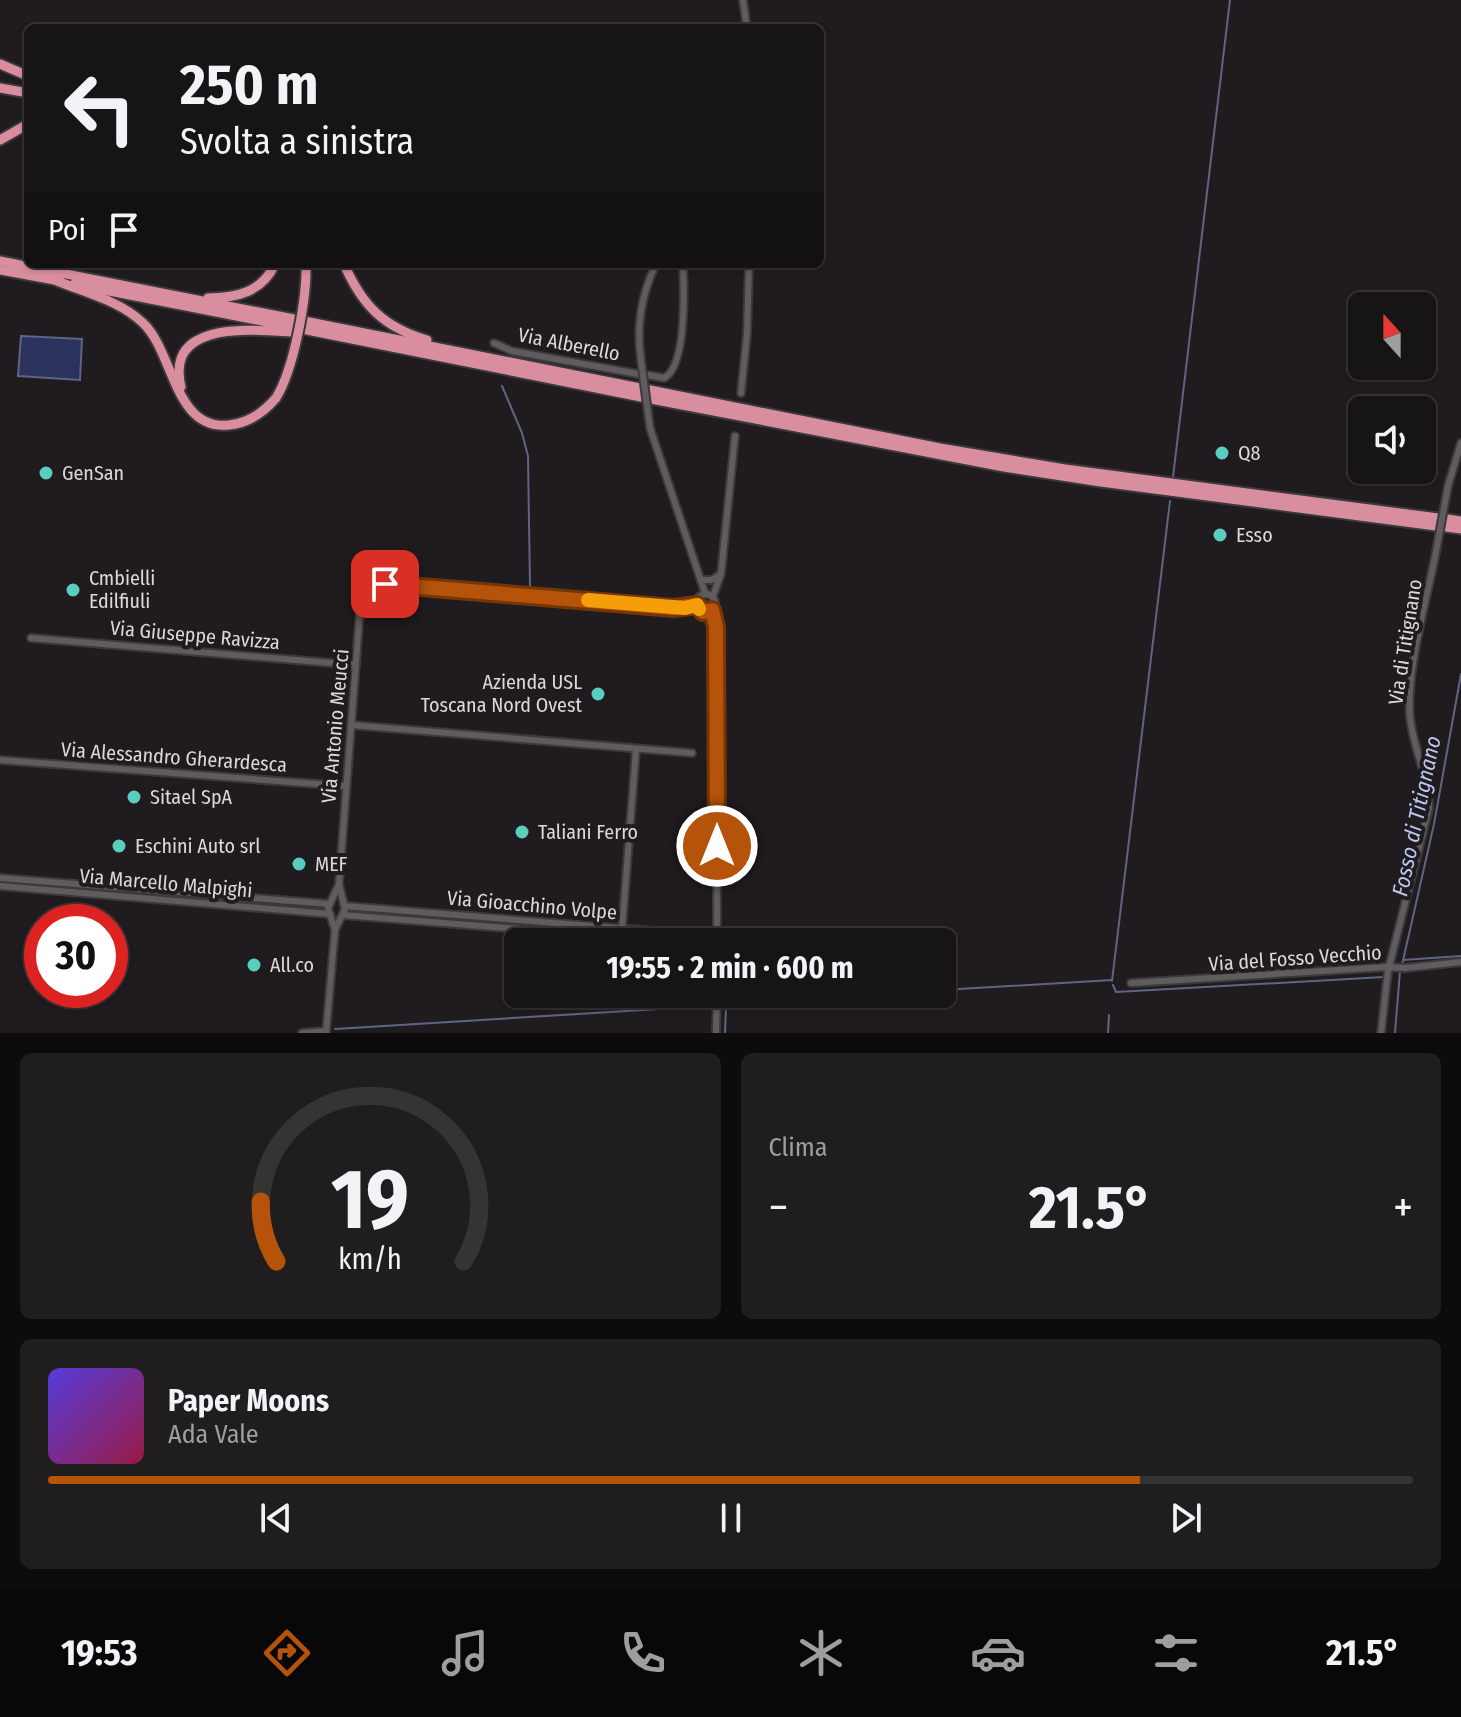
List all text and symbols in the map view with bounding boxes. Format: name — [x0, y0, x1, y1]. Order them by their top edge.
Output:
text: 250 m — [180, 52, 318, 119]
icon: left — [48, 56, 152, 160]
text: Svolta a sinistra — [180, 120, 414, 164]
icon: arrive — [102, 208, 146, 252]
text: Poi — [48, 212, 86, 248]
north arrow — [1348, 292, 1436, 380]
map controls — [1348, 292, 1436, 484]
street label: Via Alberello — [516, 322, 622, 366]
button: sound — [1348, 396, 1436, 484]
place label: Q8 — [1238, 441, 1261, 465]
marker: Q8 — [1213, 444, 1231, 462]
place label: GenSan — [62, 461, 124, 485]
marker: GenSan — [37, 464, 55, 482]
place label: Esso — [1236, 523, 1273, 547]
marker: Esso — [1211, 526, 1229, 544]
pin — [351, 550, 419, 618]
icon: arrive — [363, 562, 407, 606]
place label: Cmbielli Edilfiuli — [89, 566, 155, 613]
street label: Via di Titignano — [1383, 577, 1427, 707]
marker: Cmbielli Edilfiuli — [64, 581, 82, 599]
street label: Via Giuseppe Ravizza — [109, 616, 281, 654]
street label: Via Antonio Meucci — [316, 648, 354, 804]
place label: Azienda USL Toscana Nord Ovest — [421, 670, 582, 717]
marker: Azienda USL Toscana Nord Ovest — [589, 685, 607, 703]
water label: Fosso di Titignano — [1386, 733, 1447, 899]
street label: Via Alessandro Gherardesca — [60, 737, 288, 777]
place label: Sitael SpA — [150, 785, 233, 809]
marker: Sitael SpA — [125, 788, 143, 806]
position arrow — [675, 804, 759, 888]
place label: Taliani Ferro — [538, 820, 638, 844]
marker: Taliani Ferro — [513, 823, 531, 841]
place label: Eschini Auto srl — [135, 834, 260, 858]
marker: Eschini Auto srl — [110, 837, 128, 855]
place label: MEF — [315, 852, 348, 876]
marker: MEF — [290, 855, 308, 873]
street label: Via Marcello Malpighi — [78, 863, 254, 903]
street label: Via Gioacchino Volpe — [446, 886, 618, 924]
speed limit sign: 30 — [24, 904, 128, 1008]
street label: Via del Fosso Vecchio — [1208, 940, 1382, 976]
text: 19:55 · 2 min · 600 m — [606, 950, 854, 986]
place label: All.co — [270, 953, 314, 977]
marker: All.co — [245, 956, 263, 974]
text: Clima — [769, 1132, 828, 1163]
text: 19 — [331, 1150, 409, 1250]
text: 21.5° — [1029, 1172, 1152, 1244]
text: − — [769, 1181, 788, 1234]
text: + — [1393, 1181, 1413, 1234]
text: km/h — [338, 1242, 402, 1277]
text: Paper Moons — [168, 1383, 329, 1419]
text: Ada Vale — [168, 1419, 259, 1450]
icon: previous — [254, 1496, 298, 1540]
icon: pause — [709, 1496, 753, 1540]
icon: next — [1164, 1496, 1208, 1540]
icon: directions — [259, 1625, 315, 1681]
icon: music — [437, 1625, 493, 1681]
icon: phone — [615, 1625, 671, 1681]
icon: climate — [793, 1625, 849, 1681]
icon: car — [970, 1625, 1026, 1681]
icon: filters — [1148, 1625, 1204, 1681]
text: 19:53 — [61, 1631, 138, 1675]
text: 21.5° — [1326, 1631, 1400, 1675]

